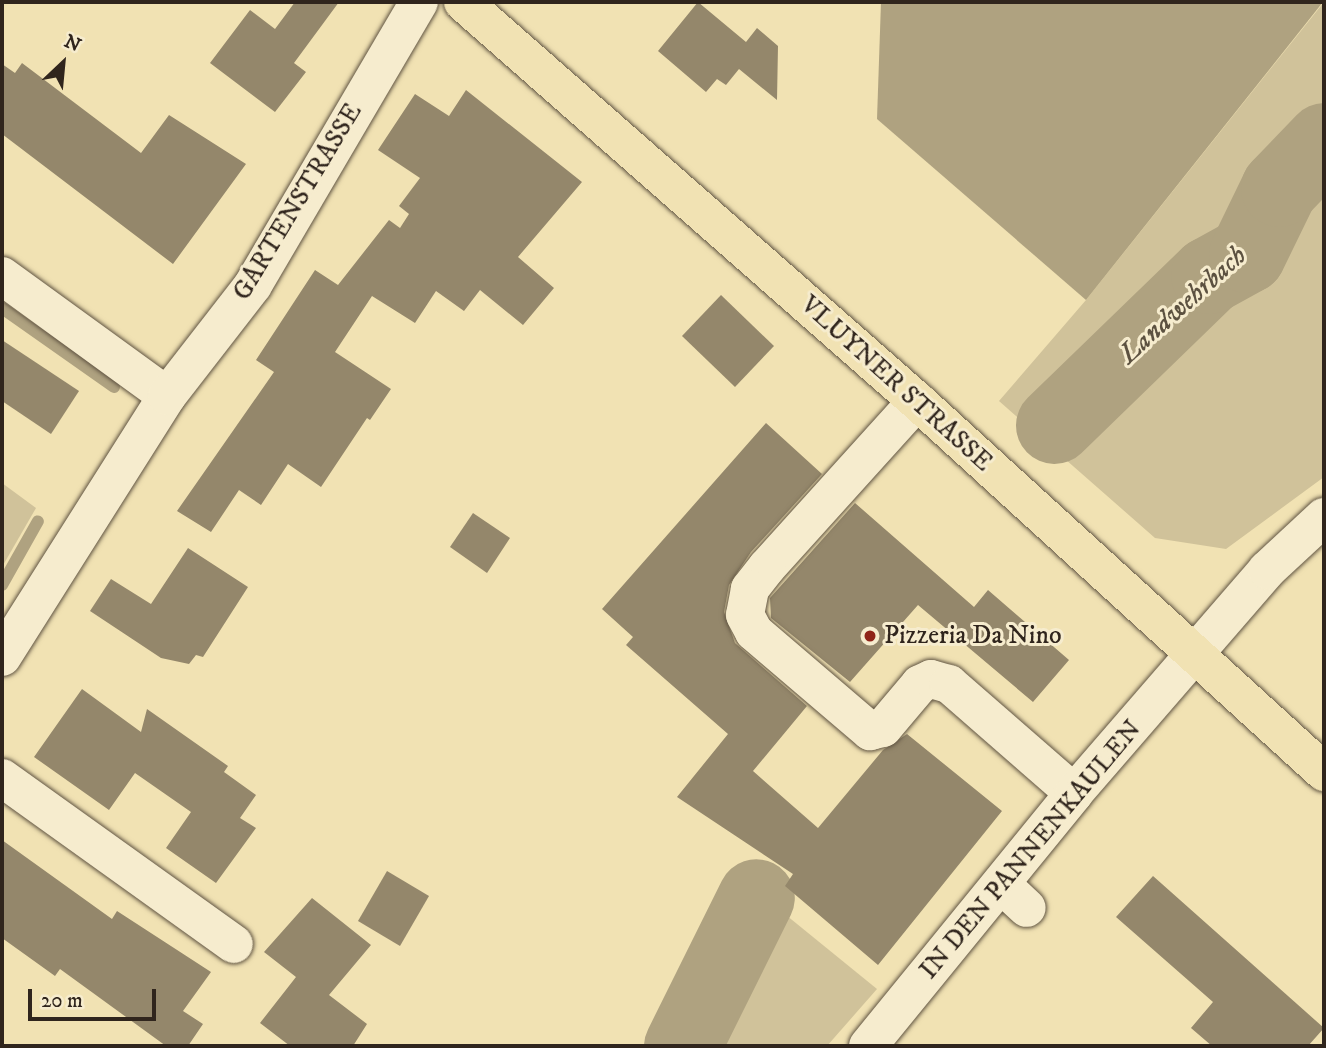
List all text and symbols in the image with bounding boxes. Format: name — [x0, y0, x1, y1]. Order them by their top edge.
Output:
north arrow — [28, 28, 98, 98]
text: N — [60, 30, 84, 57]
street label: GARTENSTRASSE — [227, 98, 369, 306]
water label: Landwehrbach — [1112, 239, 1254, 371]
street label: VLUYNER STRASSE — [794, 290, 998, 478]
place label: Pizzeria Da Nino — [884, 620, 1062, 652]
marker: Pizzeria Da Nino — [862, 628, 878, 644]
street label: IN DEN PANNENKAULEN — [914, 714, 1148, 986]
scale bar — [32, 974, 159, 1018]
text: 20 m — [41, 988, 83, 1014]

